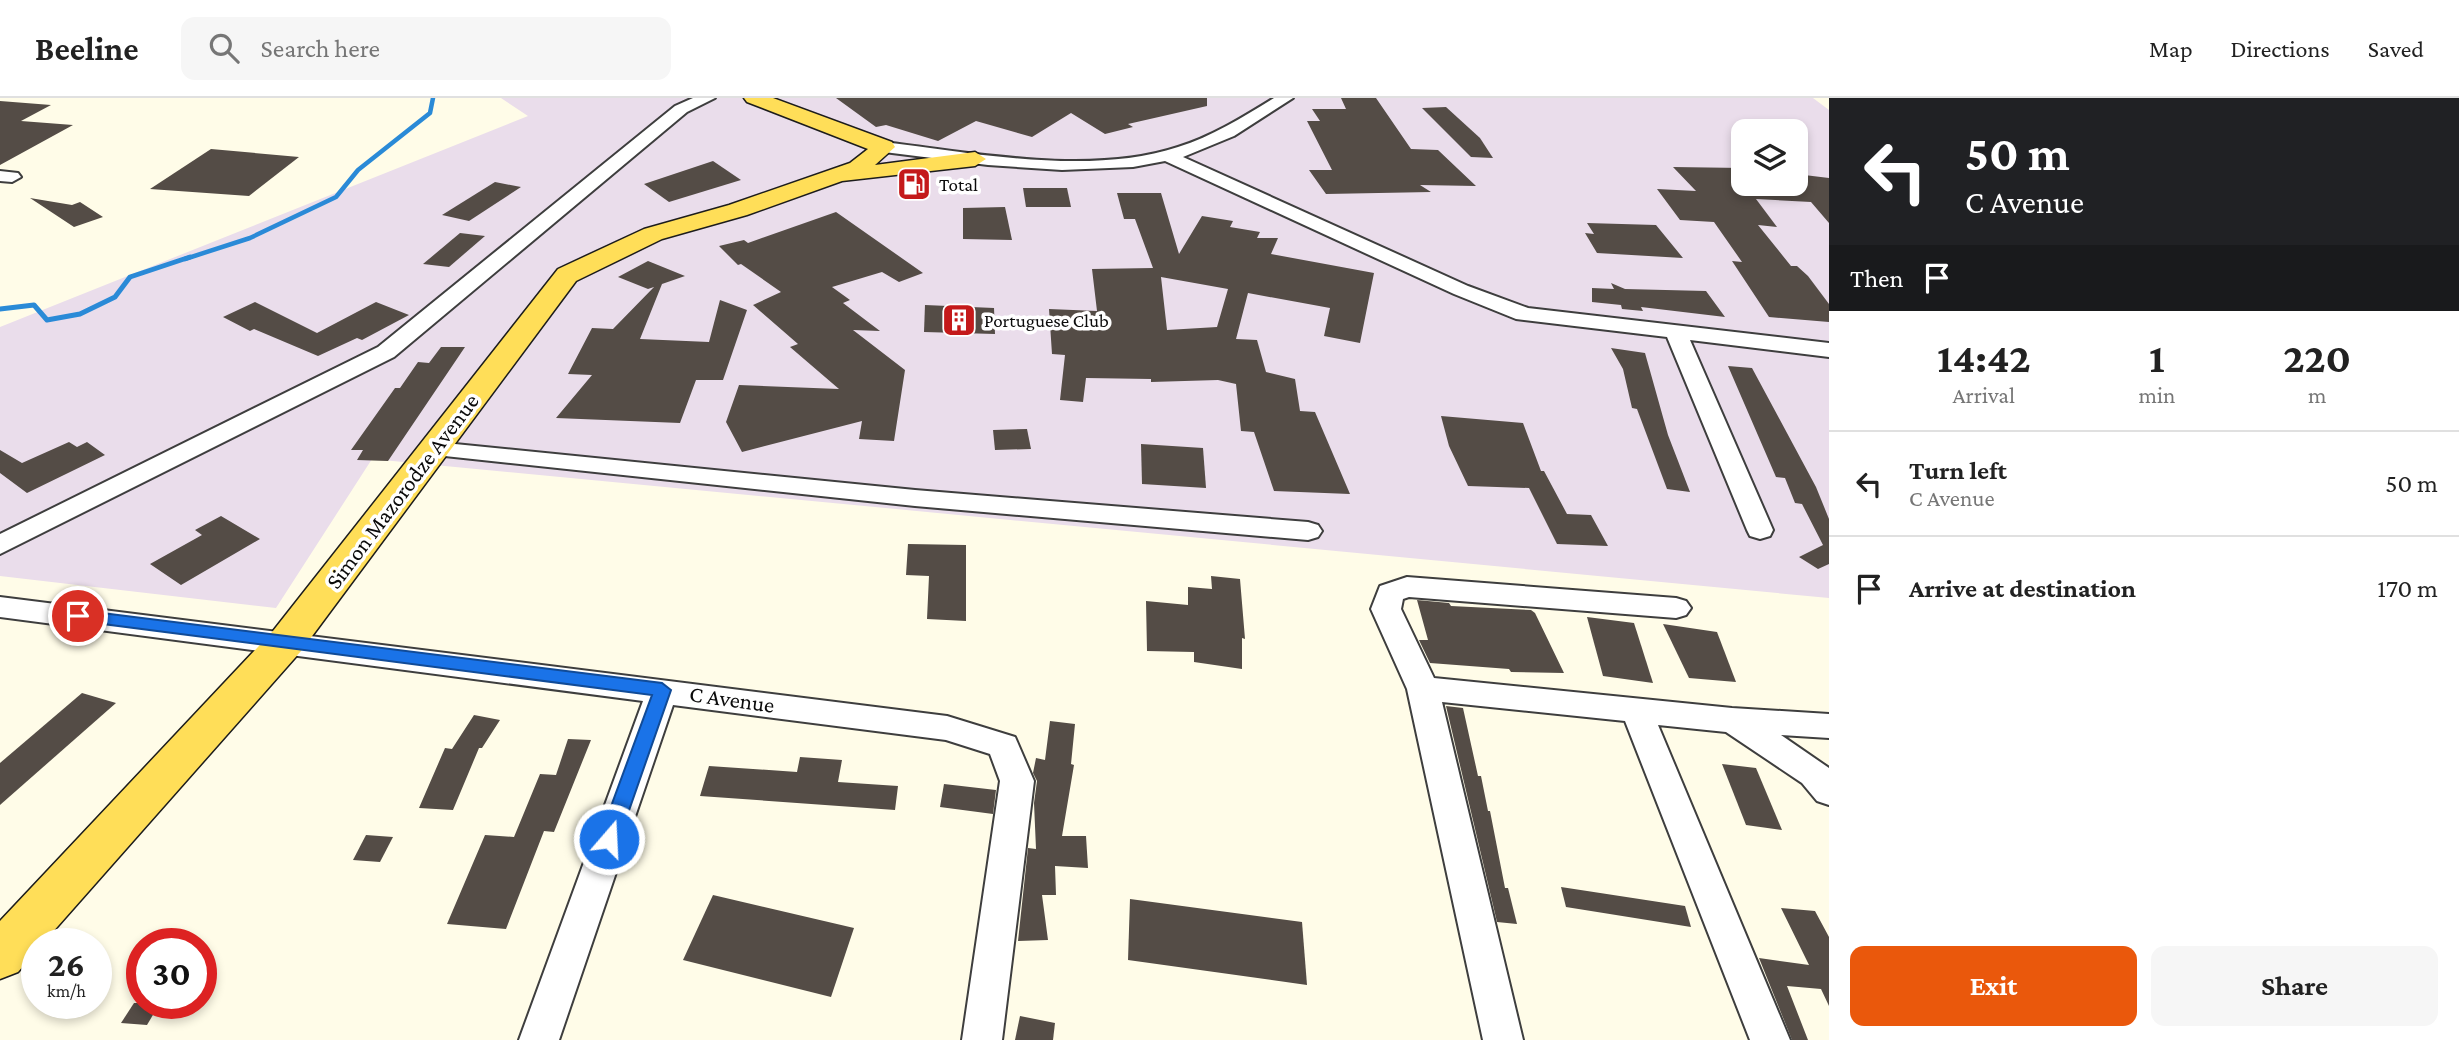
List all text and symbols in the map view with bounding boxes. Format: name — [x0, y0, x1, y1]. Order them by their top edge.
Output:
search box — [181, 17, 671, 80]
icon: search — [205, 29, 243, 67]
text: Beeline — [35, 30, 139, 67]
text: Search here — [261, 34, 380, 63]
text: Map — [2149, 35, 2193, 62]
text: Directions — [2231, 35, 2330, 62]
text: Saved — [2368, 35, 2424, 62]
map controls — [1731, 119, 1808, 196]
button: layers — [1731, 119, 1808, 196]
icon: left — [1850, 126, 1941, 217]
text: 50 m — [1965, 126, 2070, 181]
fuel station icon: Total — [895, 165, 933, 203]
place label: Total — [939, 174, 978, 195]
text: C Avenue — [1965, 184, 2084, 220]
icon: arrive — [1918, 259, 1956, 297]
text: Then — [1850, 264, 1904, 293]
building icon: Portuguese Club — [940, 301, 978, 339]
place label: Portuguese Club — [984, 310, 1109, 331]
text: 14:42 — [1937, 334, 2031, 381]
text: 1 — [2149, 334, 2165, 381]
text: 220 — [2283, 334, 2351, 381]
text: Arrival — [1952, 382, 2015, 408]
text: min — [2139, 382, 2175, 408]
text: m — [2308, 382, 2326, 408]
street label: Simon Mazorodze Avenue — [320, 388, 484, 594]
text: Turn left — [1909, 456, 2007, 485]
icon: left — [1850, 465, 1888, 503]
text: 50 m — [2385, 469, 2438, 498]
text: C Avenue — [1909, 485, 1995, 511]
icon: arrive — [1850, 570, 1888, 608]
text: Arrive at destination — [1909, 574, 2136, 603]
text: 170 m — [2377, 574, 2438, 603]
pin — [48, 586, 108, 646]
icon: arrive — [59, 597, 97, 635]
street label: C Avenue — [688, 680, 776, 718]
position arrow — [572, 802, 646, 876]
speed limit sign: 30 — [126, 928, 217, 1019]
text: 26 — [48, 945, 85, 984]
button: Exit — [1850, 946, 2137, 1026]
button: Share — [2151, 946, 2438, 1026]
text: km/h — [47, 981, 86, 1001]

